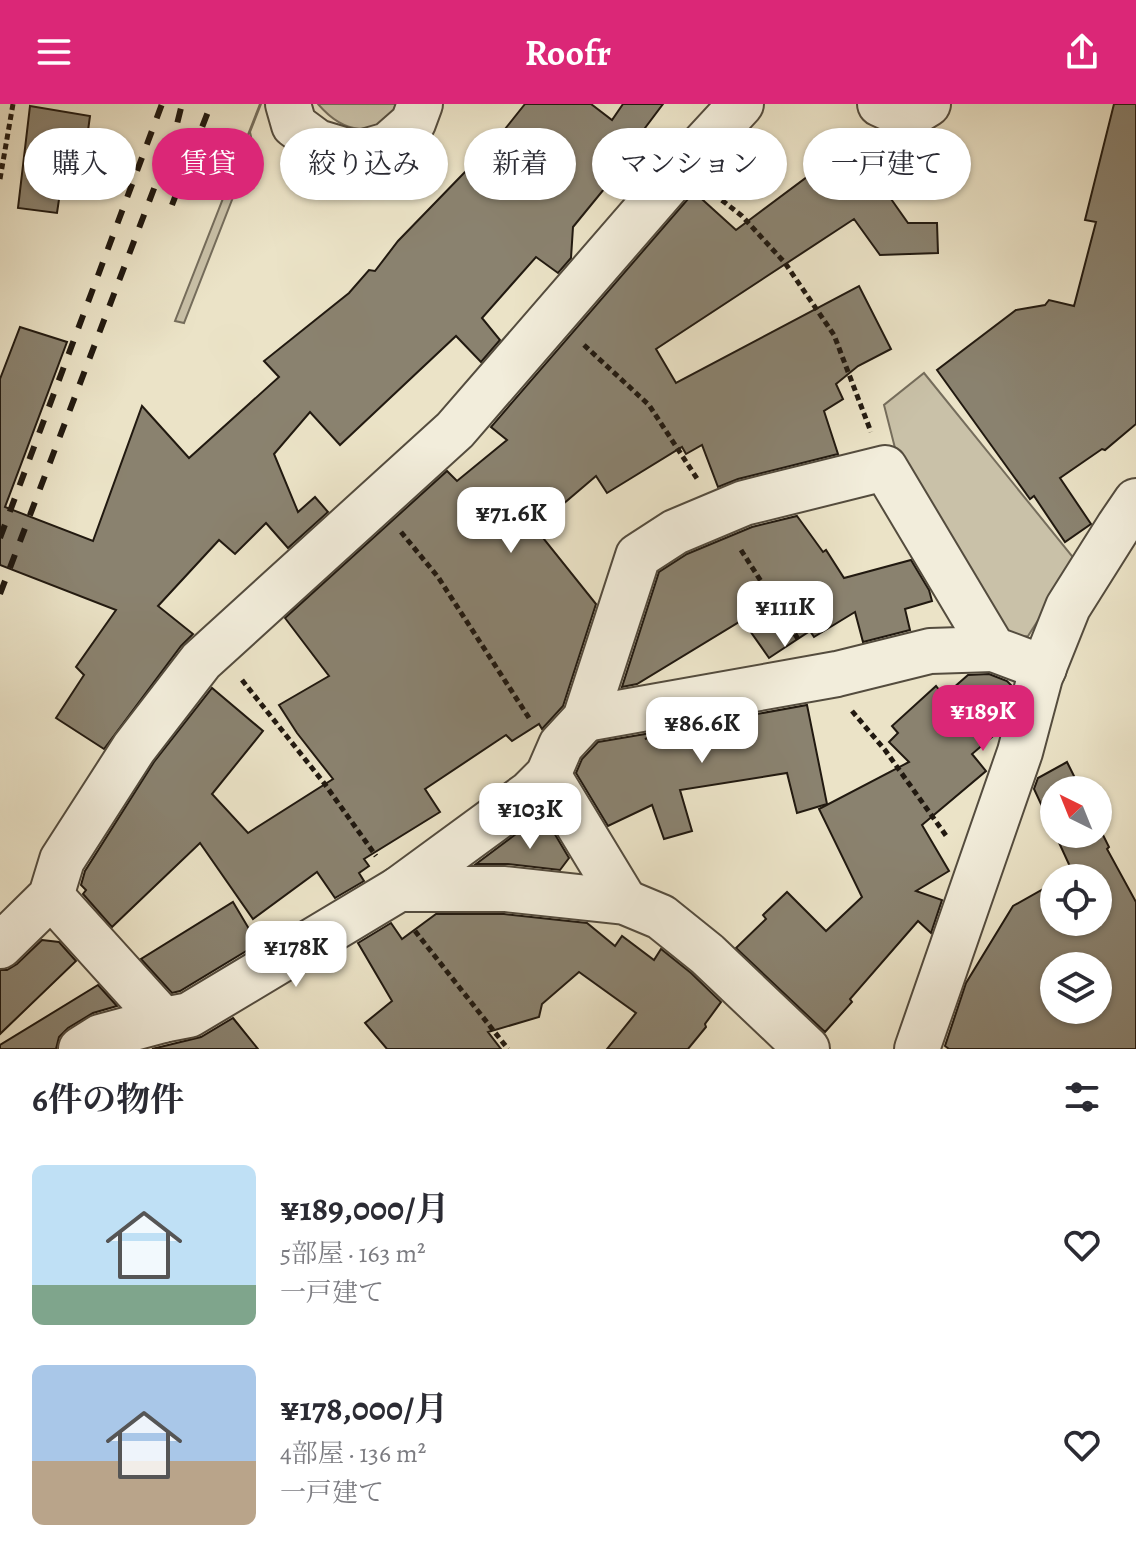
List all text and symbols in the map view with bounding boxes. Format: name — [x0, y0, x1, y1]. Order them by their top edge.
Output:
text: Roofr — [525, 28, 611, 77]
icon: menu — [32, 30, 76, 74]
icon: share — [1060, 30, 1104, 74]
chip: 購入 — [24, 128, 136, 200]
chip: 賃貸 — [152, 128, 264, 200]
chip: 絞り込み — [280, 128, 448, 200]
chip: 新着 — [464, 128, 576, 200]
chip: マンション — [592, 128, 787, 200]
chip: 一戸建て — [803, 128, 971, 200]
pin: ¥71.6K — [446, 487, 576, 555]
text: ¥71.6K — [475, 495, 547, 530]
pin: ¥111K — [729, 581, 841, 649]
text: ¥111K — [755, 589, 815, 624]
pin: ¥189K — [927, 685, 1039, 753]
text: ¥189K — [950, 693, 1016, 728]
pin: ¥86.6K — [637, 697, 767, 765]
text: ¥86.6K — [664, 705, 740, 740]
north arrow — [1040, 776, 1112, 848]
map controls — [1040, 776, 1112, 1024]
pin: ¥103K — [474, 783, 586, 851]
text: ¥103K — [497, 791, 563, 826]
button: locate — [1040, 864, 1112, 936]
pin: ¥178K — [240, 921, 352, 989]
text: ¥178K — [264, 929, 328, 964]
button: layers — [1040, 952, 1112, 1024]
icon: filters — [1060, 1075, 1104, 1119]
text: 6件の物件 — [32, 1076, 184, 1123]
text: ¥189,000/月 — [280, 1185, 449, 1232]
icon: home — [96, 1197, 192, 1293]
icon: heart — [1060, 1223, 1104, 1267]
text: 5部屋 · 163 m² — [280, 1236, 426, 1271]
text: 一戸建て — [280, 1275, 384, 1310]
text: ¥178,000/月 — [280, 1385, 448, 1432]
icon: home — [96, 1397, 192, 1493]
icon: heart — [1060, 1423, 1104, 1467]
text: 4部屋 · 136 m² — [280, 1436, 426, 1471]
text: 一戸建て — [280, 1475, 384, 1510]

